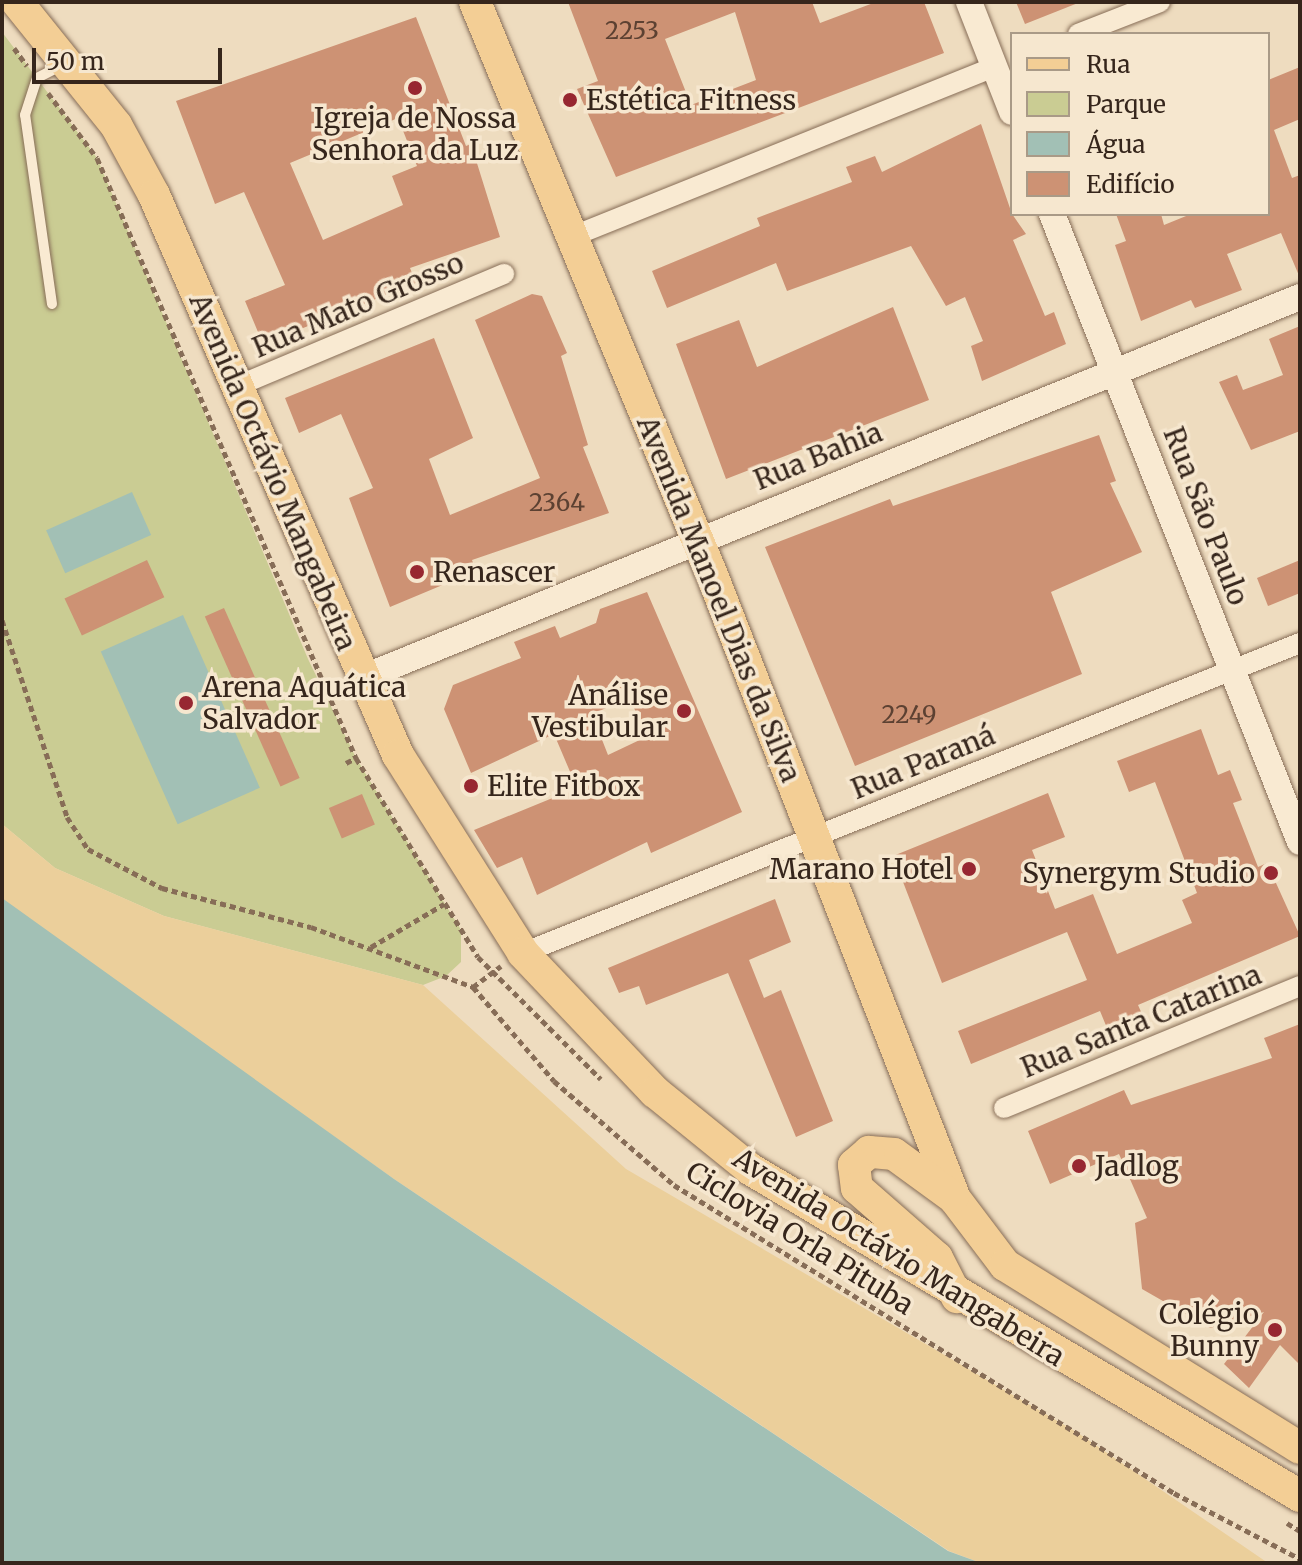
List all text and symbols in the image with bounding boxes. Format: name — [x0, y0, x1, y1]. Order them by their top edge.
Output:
house number: 2253 — [605, 17, 659, 45]
scale bar — [36, 32, 226, 82]
legend — [1010, 32, 1270, 216]
text: 50 m — [46, 46, 105, 77]
text: Rua — [1086, 49, 1130, 80]
marker: Igreja de Nossa Senhora da Luz — [406, 79, 424, 97]
place label: Estética Fitness — [586, 83, 796, 117]
text: Parque — [1086, 89, 1166, 120]
marker: Estética Fitness — [561, 91, 579, 109]
place label: Igreja de Nossa Senhora da Luz — [311, 101, 519, 167]
text: Água — [1086, 129, 1145, 160]
text: Edifício — [1086, 169, 1174, 200]
street label: Rua Mato Grosso — [247, 245, 469, 365]
street label: Avenida Octávio Mangabeira — [182, 289, 364, 655]
street label: Avenida Manoel Dias da Silva — [630, 411, 808, 787]
street label: Rua Bahia — [749, 415, 887, 497]
street label: Rua São Paulo — [1157, 422, 1255, 610]
house number: 2364 — [529, 489, 585, 517]
place label: Renascer — [433, 555, 555, 589]
marker: Renascer — [408, 563, 426, 581]
place label: Arena Aquática Salvador — [202, 670, 406, 736]
place label: Análise Vestibular — [532, 678, 668, 744]
marker: Arena Aquática Salvador — [177, 694, 195, 712]
house number: 2249 — [881, 701, 937, 729]
marker: Análise Vestibular — [675, 702, 693, 720]
street label: Rua Paraná — [846, 718, 1000, 806]
place label: Elite Fitbox — [487, 769, 640, 803]
marker: Elite Fitbox — [462, 777, 480, 795]
place label: Marano Hotel — [769, 852, 953, 886]
place label: Synergym Studio — [1022, 856, 1255, 890]
marker: Marano Hotel — [960, 860, 978, 878]
marker: Synergym Studio — [1262, 864, 1280, 882]
street label: Rua Santa Catarina — [1016, 957, 1266, 1085]
street label: Avenida Octávio Mangabeira — [727, 1141, 1071, 1373]
place label: Jadlog — [1095, 1149, 1179, 1183]
street label: Ciclovia Orla Pituba — [680, 1154, 920, 1322]
marker: Jadlog — [1070, 1157, 1088, 1175]
place label: Colégio Bunny — [1159, 1297, 1259, 1363]
marker: Colégio Bunny — [1266, 1321, 1284, 1339]

